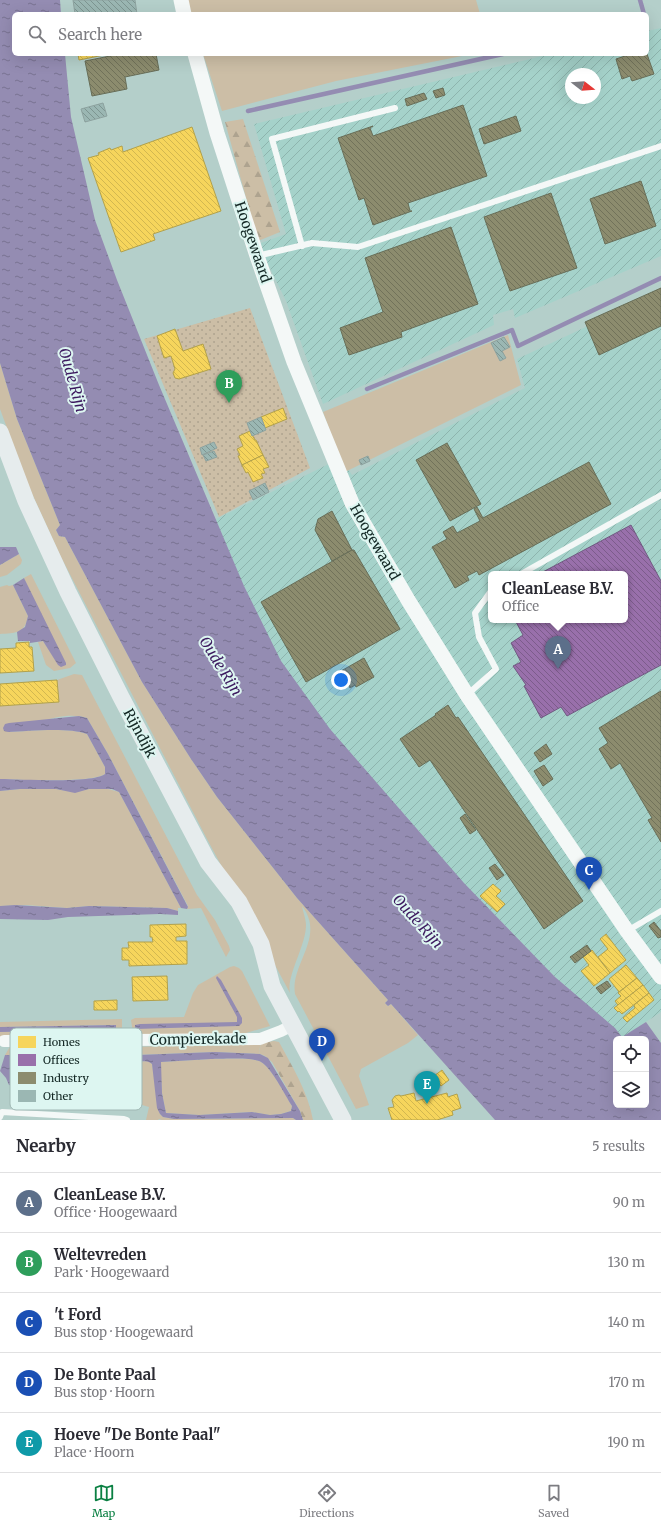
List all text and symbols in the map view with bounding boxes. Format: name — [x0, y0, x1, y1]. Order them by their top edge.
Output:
search box — [12, 12, 649, 56]
icon: search — [26, 23, 48, 45]
text: Search here — [58, 25, 142, 44]
north arrow — [565, 68, 601, 104]
street label: Hoogewaard — [231, 199, 275, 286]
water label: Oude Rijn — [55, 346, 91, 414]
pin: B — [216, 370, 242, 403]
street label: Hoogewaard — [346, 501, 404, 584]
popup — [488, 571, 628, 623]
text: CleanLease B.V. — [502, 579, 614, 598]
text: Office — [502, 598, 539, 615]
water label: Oude Rijn — [195, 633, 247, 699]
pin: A — [545, 636, 571, 669]
your location — [331, 670, 351, 690]
street label: Rijndijk — [120, 705, 160, 761]
pin: C — [576, 857, 602, 890]
water label: Oude Rijn — [389, 890, 447, 952]
legend — [10, 1028, 142, 1110]
pin: D — [309, 1028, 335, 1061]
street label: Compierekade — [150, 1029, 246, 1049]
text: Homes — [43, 1035, 80, 1049]
map controls — [613, 1036, 649, 1108]
button: locate — [613, 1036, 649, 1072]
text: Offices — [43, 1053, 80, 1067]
text: Industry — [43, 1071, 90, 1085]
pin: E — [414, 1071, 440, 1104]
button: layers — [613, 1072, 649, 1108]
text: Other — [43, 1089, 73, 1103]
text: Nearby — [16, 1135, 76, 1157]
text: 5 results — [592, 1138, 645, 1155]
text: CleanLease B.V. — [54, 1185, 166, 1204]
text: A — [24, 1194, 34, 1211]
text: 90 m — [613, 1194, 645, 1211]
text: Office · Hoogewaard — [54, 1204, 177, 1221]
text: Weltevreden — [54, 1245, 146, 1264]
text: B — [24, 1254, 34, 1271]
text: 130 m — [608, 1254, 645, 1271]
text: Park · Hoogewaard — [54, 1264, 169, 1281]
text: 't Ford — [54, 1305, 101, 1324]
text: C — [25, 1314, 33, 1331]
text: 140 m — [608, 1314, 645, 1331]
text: Bus stop · Hoogewaard — [54, 1324, 193, 1341]
text: De Bonte Paal — [54, 1365, 156, 1384]
text: D — [24, 1374, 34, 1391]
text: 170 m — [608, 1374, 645, 1391]
text: Bus stop · Hoorn — [54, 1384, 155, 1401]
text: Hoeve "De Bonte Paal" — [54, 1425, 221, 1444]
text: E — [25, 1434, 33, 1451]
text: 190 m — [608, 1434, 645, 1451]
text: Place · Hoorn — [54, 1444, 134, 1461]
tab: Map — [92, 1482, 115, 1520]
tab: Directions — [299, 1482, 354, 1520]
tab: Saved — [538, 1482, 569, 1520]

